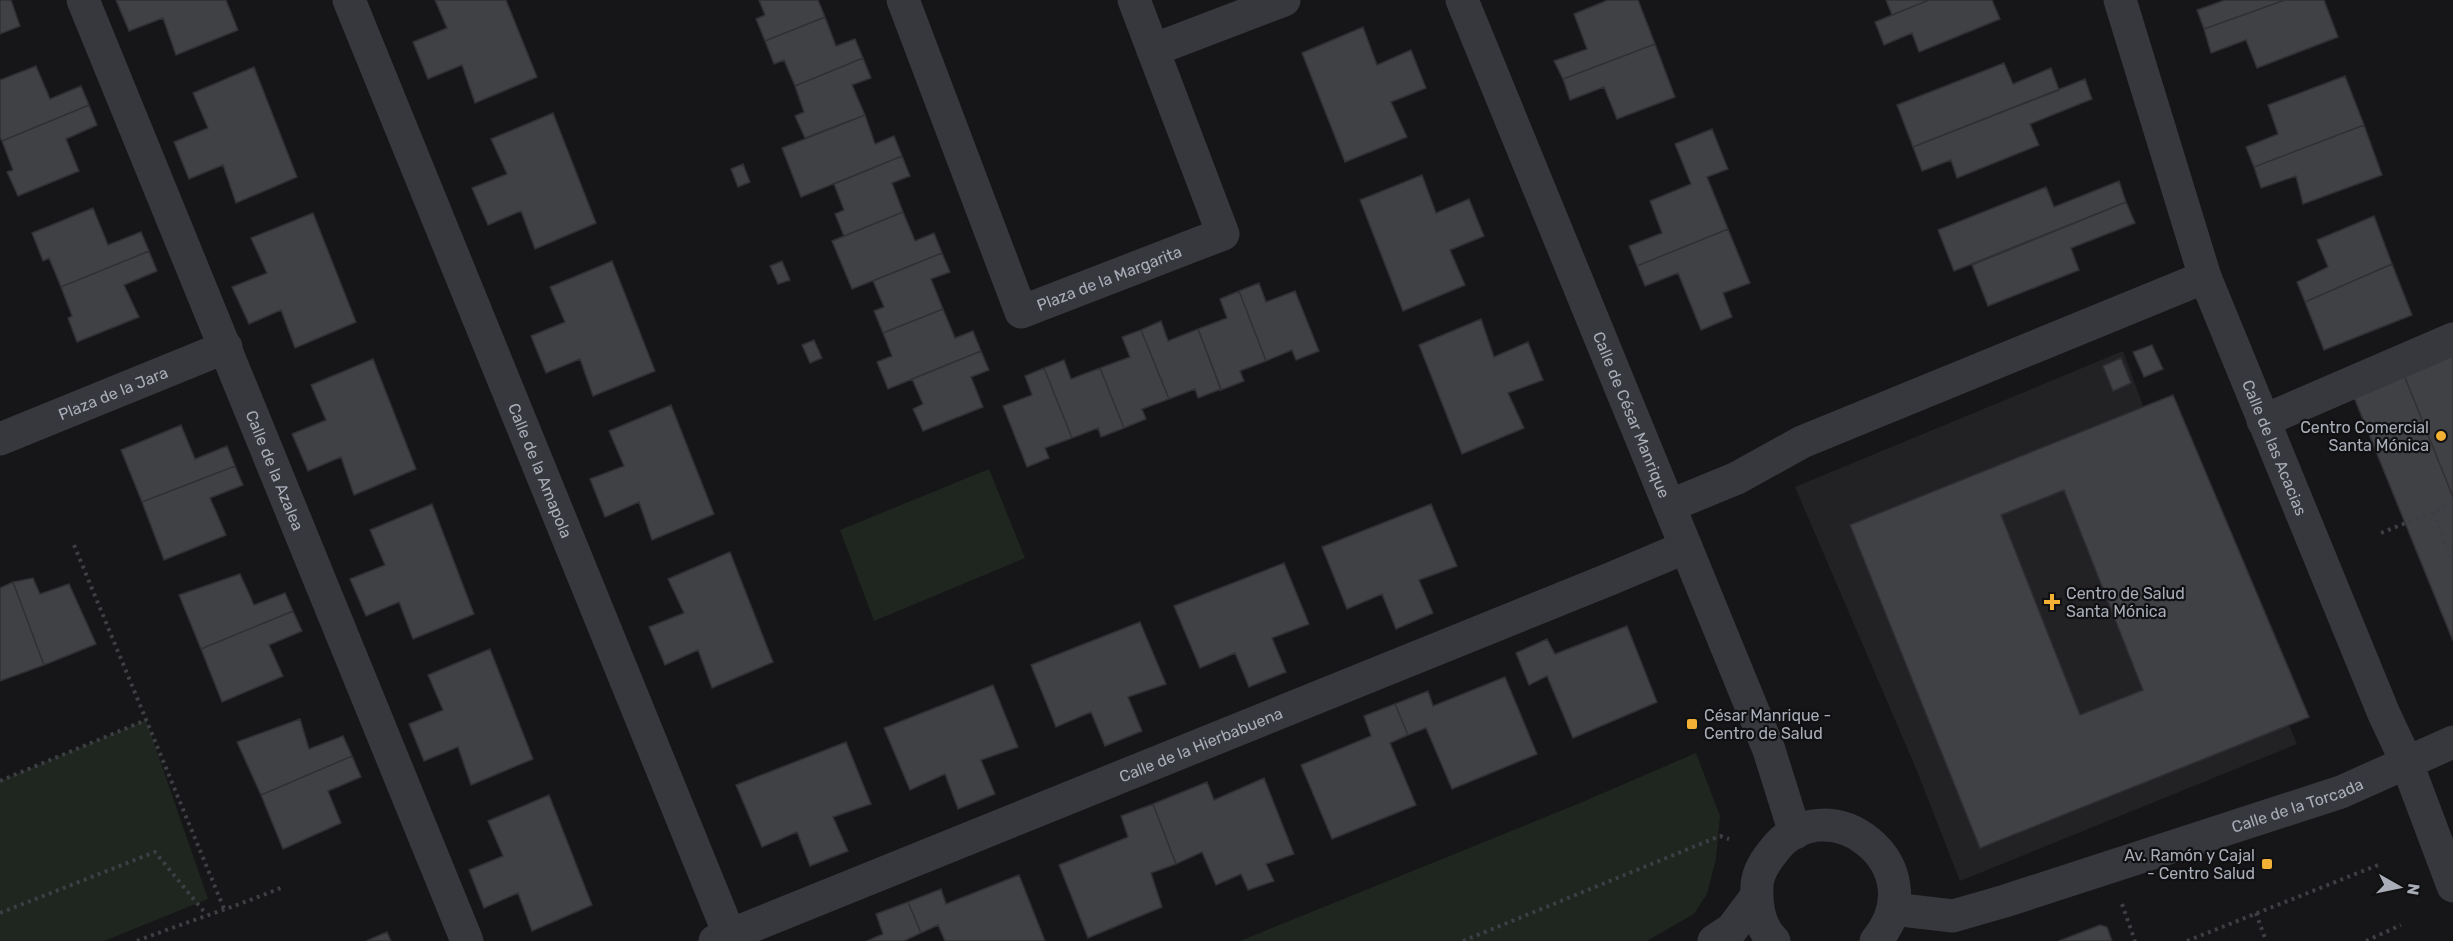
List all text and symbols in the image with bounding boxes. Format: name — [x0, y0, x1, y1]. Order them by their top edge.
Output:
street label: Plaza de la Margarita — [1034, 241, 1184, 315]
street label: Calle de César Manrique — [1589, 329, 1674, 501]
street label: Plaza de la Jara — [55, 362, 171, 424]
street label: Calle de las Acacias — [2239, 377, 2311, 518]
street label: Calle de la Amapola — [505, 400, 576, 541]
street label: Calle de la Azalea — [242, 407, 308, 533]
place label: Centro Comercial Santa Mónica — [2300, 418, 2429, 455]
marker: Centro Comercial Santa Mónica — [2434, 429, 2448, 443]
place label: Centro de Salud Santa Mónica — [2066, 584, 2185, 621]
marker: Centro de Salud Santa Mónica — [2043, 593, 2061, 611]
street label: Calle de la Hierbabuena — [1116, 703, 1285, 786]
place label: César Manrique - Centro de Salud — [1704, 706, 1831, 743]
marker: César Manrique - Centro de Salud — [1685, 717, 1699, 731]
street label: Calle de la Torcada — [2229, 774, 2366, 836]
place label: Av. Ramón y Cajal - Centro Salud — [2124, 846, 2255, 883]
marker: Av. Ramón y Cajal - Centro Salud — [2260, 857, 2274, 871]
north arrow — [2369, 857, 2429, 917]
text: N — [2403, 882, 2424, 896]

